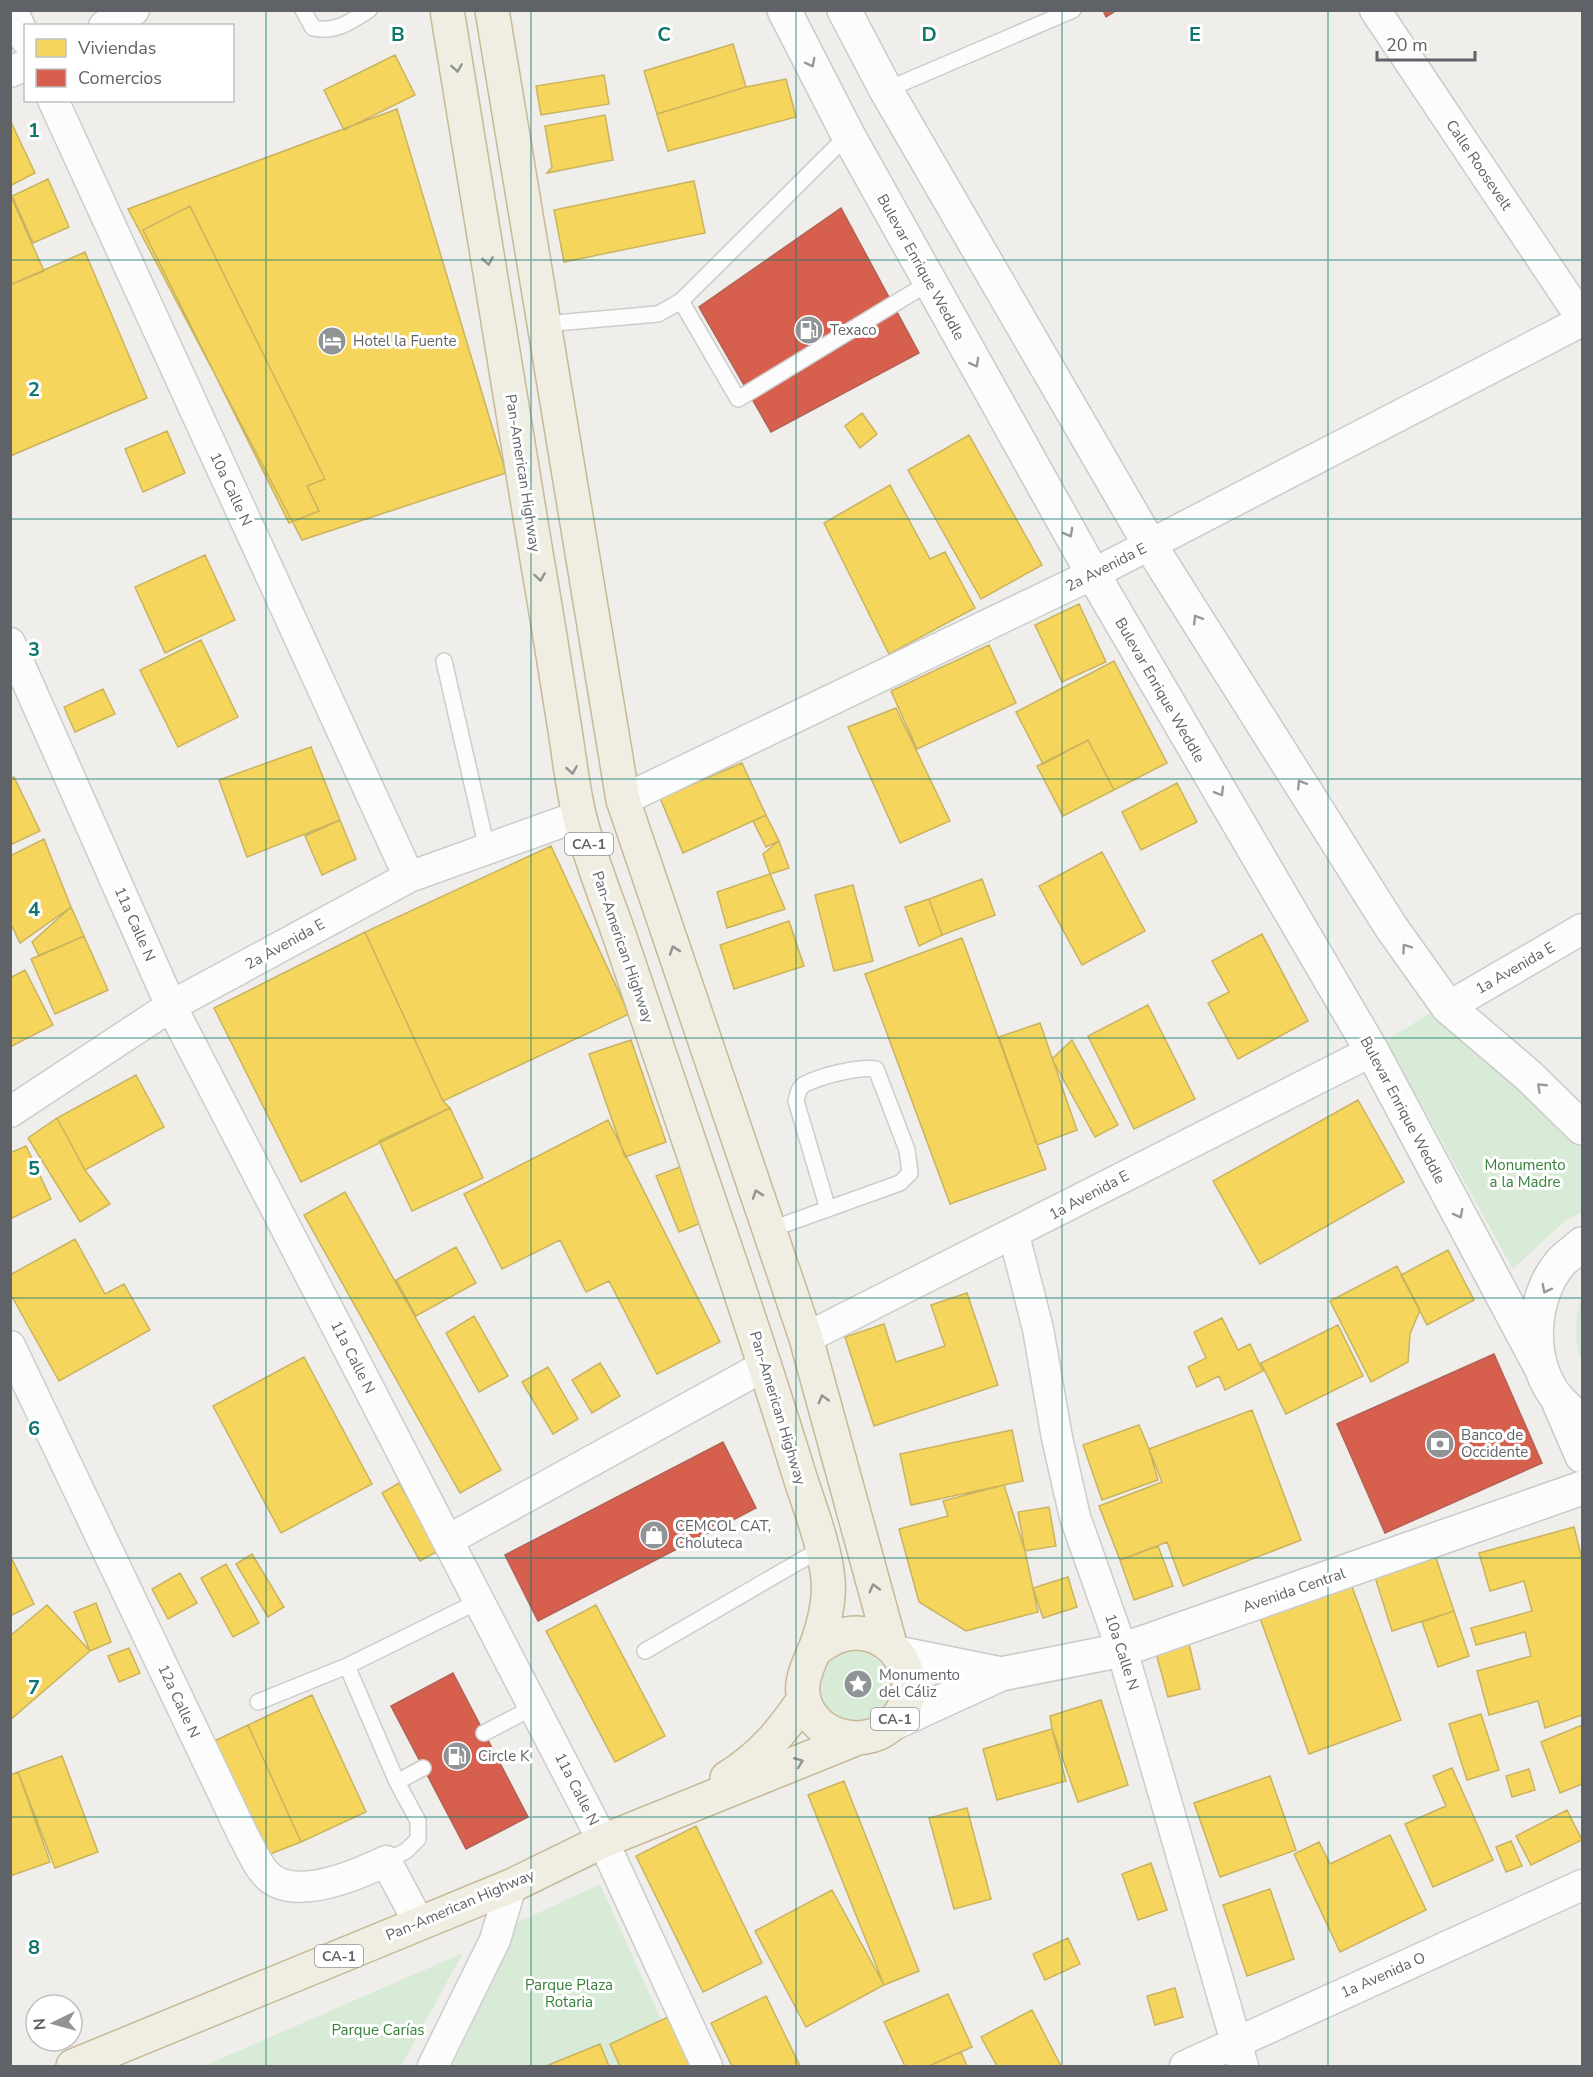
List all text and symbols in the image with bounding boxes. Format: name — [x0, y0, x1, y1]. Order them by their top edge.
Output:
text: B — [391, 21, 405, 48]
text: C — [657, 21, 671, 48]
text: D — [921, 21, 937, 48]
text: E — [1189, 21, 1201, 48]
legend — [24, 24, 234, 102]
scale bar — [1377, 24, 1474, 62]
text: 20 m — [1386, 33, 1428, 57]
text: Viviendas — [77, 36, 157, 60]
one-way arrow — [803, 56, 815, 67]
one-way arrow — [450, 64, 462, 73]
text: Comercios — [78, 66, 162, 90]
street label: Calle Roosevelt — [1441, 116, 1517, 215]
text: 1 — [28, 117, 40, 144]
street label: Bulevar Enrique Weddle — [872, 190, 970, 344]
one-way arrow — [482, 256, 494, 265]
fuel station icon: Texaco — [793, 314, 825, 346]
place label: Texaco — [830, 320, 877, 340]
hotel icon: Hotel la Fuente — [316, 325, 348, 357]
place label: Hotel la Fuente — [353, 331, 457, 351]
one-way arrow — [967, 356, 979, 367]
text: 2 — [28, 376, 40, 403]
street label: Pan-American Highway — [501, 393, 545, 554]
street label: 10a Calle N — [205, 449, 257, 529]
one-way arrow — [1062, 527, 1074, 537]
street label: 2a Avenida E — [1062, 538, 1150, 596]
one-way arrow — [534, 573, 546, 582]
street label: Bulevar Enrique Weddle — [1110, 614, 1210, 766]
one-way arrow — [1193, 615, 1204, 626]
text: 3 — [28, 636, 40, 663]
one-way arrow — [565, 764, 578, 774]
one-way arrow — [1297, 780, 1308, 791]
one-way arrow — [1213, 786, 1225, 796]
road number: CA-1 — [565, 833, 613, 855]
street label: Pan-American Highway — [588, 868, 659, 1026]
street label: 11a Calle N — [110, 884, 160, 964]
text: 4 — [28, 896, 40, 923]
street label: 2a Avenida E — [242, 914, 328, 974]
street label: 1a Avenida E — [1472, 937, 1558, 999]
one-way arrow — [1402, 944, 1413, 955]
one-way arrow — [668, 945, 681, 956]
street label: Bulevar Enrique Weddle — [1356, 1033, 1450, 1187]
one-way arrow — [1537, 1084, 1548, 1095]
text: 5 — [28, 1155, 40, 1182]
park label: Monumento a la Madre — [1485, 1155, 1565, 1192]
street label: 1a Avenida E — [1045, 1165, 1133, 1225]
one-way arrow — [751, 1189, 764, 1200]
one-way arrow — [1452, 1207, 1463, 1218]
one-way arrow — [1542, 1283, 1554, 1294]
street label: 11a Calle N — [326, 1317, 380, 1397]
street label: Pan-American Highway — [745, 1329, 811, 1488]
one-way arrow — [818, 1395, 830, 1405]
text: 6 — [28, 1415, 40, 1442]
place label: Banco de Occidente — [1461, 1425, 1528, 1462]
bank icon: Banco de Occidente — [1424, 1428, 1456, 1460]
place label: CEMCOL CAT, Choluteca — [675, 1516, 771, 1553]
shop icon: CEMCOL CAT, Choluteca — [638, 1519, 670, 1551]
street label: Avenida Central — [1240, 1563, 1349, 1617]
one-way arrow — [869, 1583, 881, 1593]
street label: 10a Calle N — [1100, 1611, 1144, 1693]
street label: 12a Calle N — [153, 1661, 205, 1741]
place label: Monumento del Cáliz — [879, 1665, 960, 1702]
place icon: Monumento del Cáliz — [842, 1668, 874, 1700]
text: 7 — [28, 1674, 40, 1701]
road number: CA-1 — [871, 1708, 919, 1730]
fuel station icon: Circle K — [441, 1740, 473, 1772]
place label: Circle K — [478, 1746, 530, 1766]
street label: 11a Calle N — [550, 1749, 604, 1829]
one-way arrow — [793, 1757, 804, 1769]
street label: Pan-American Highway — [383, 1864, 538, 1945]
text: 8 — [28, 1934, 40, 1961]
road number: CA-1 — [315, 1945, 363, 1967]
street label: 1a Avenida O — [1337, 1947, 1429, 2003]
park label: Parque Plaza Rotaria — [525, 1975, 613, 2012]
north arrow — [24, 1993, 84, 2053]
text: N — [29, 2017, 52, 2031]
park label: Parque Carías — [331, 2020, 425, 2040]

